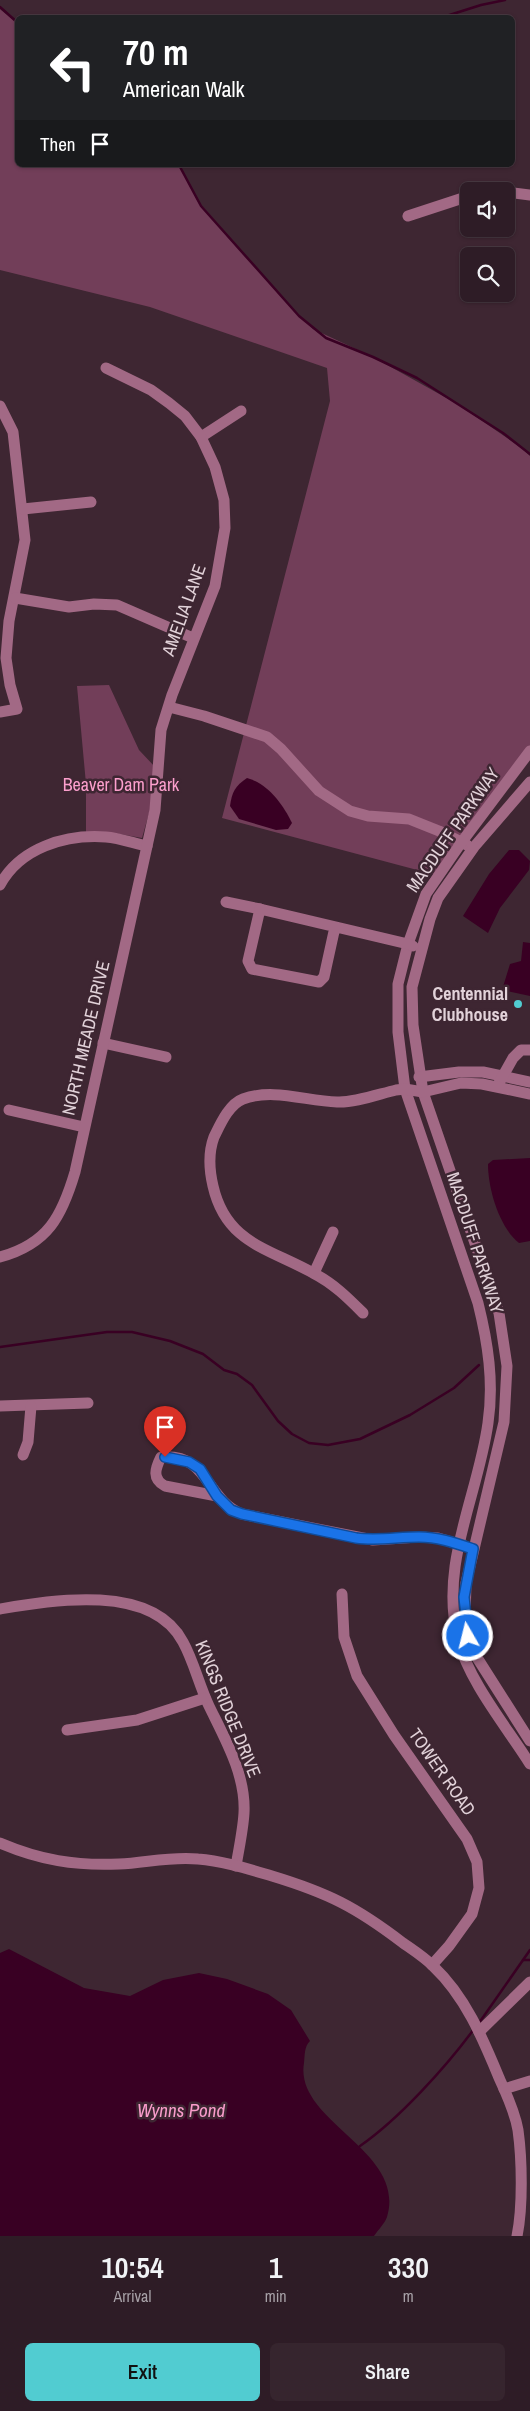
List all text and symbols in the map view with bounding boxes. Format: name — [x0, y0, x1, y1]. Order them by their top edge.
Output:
text: 70 m — [123, 29, 188, 76]
icon: left — [40, 35, 105, 100]
text: American Walk — [123, 74, 245, 104]
icon: arrive — [86, 130, 114, 158]
text: Then — [40, 131, 76, 157]
map controls — [460, 182, 515, 302]
button: sound — [460, 182, 515, 237]
button: search — [460, 247, 515, 302]
street label: AMELIA LANE — [155, 560, 212, 660]
street label: MACDUFF PARKWAY — [400, 762, 505, 897]
park label: Beaver Dam Park — [63, 772, 180, 797]
street label: NORTH MEADE DRIVE — [56, 958, 115, 1118]
place label: Centennial Clubhouse — [432, 981, 508, 1027]
marker: Centennial Clubhouse — [512, 998, 524, 1010]
street label: MACDUFF PARKWAY — [441, 1169, 510, 1317]
pin — [144, 1406, 186, 1457]
icon: arrive — [151, 1413, 179, 1441]
position arrow — [441, 1609, 493, 1661]
street label: KINGS RIDGE DRIVE — [190, 1636, 267, 1781]
street label: TOWER ROAD — [403, 1723, 482, 1820]
water label: Wynns Pond — [137, 2097, 225, 2123]
text: 10:54 — [101, 2247, 164, 2287]
text: 1 — [269, 2247, 283, 2287]
text: 330 — [388, 2247, 429, 2287]
text: Arrival — [113, 2285, 151, 2307]
text: min — [265, 2285, 287, 2307]
text: m — [403, 2285, 414, 2307]
button: Exit — [25, 2343, 260, 2401]
button: Share — [270, 2343, 505, 2401]

